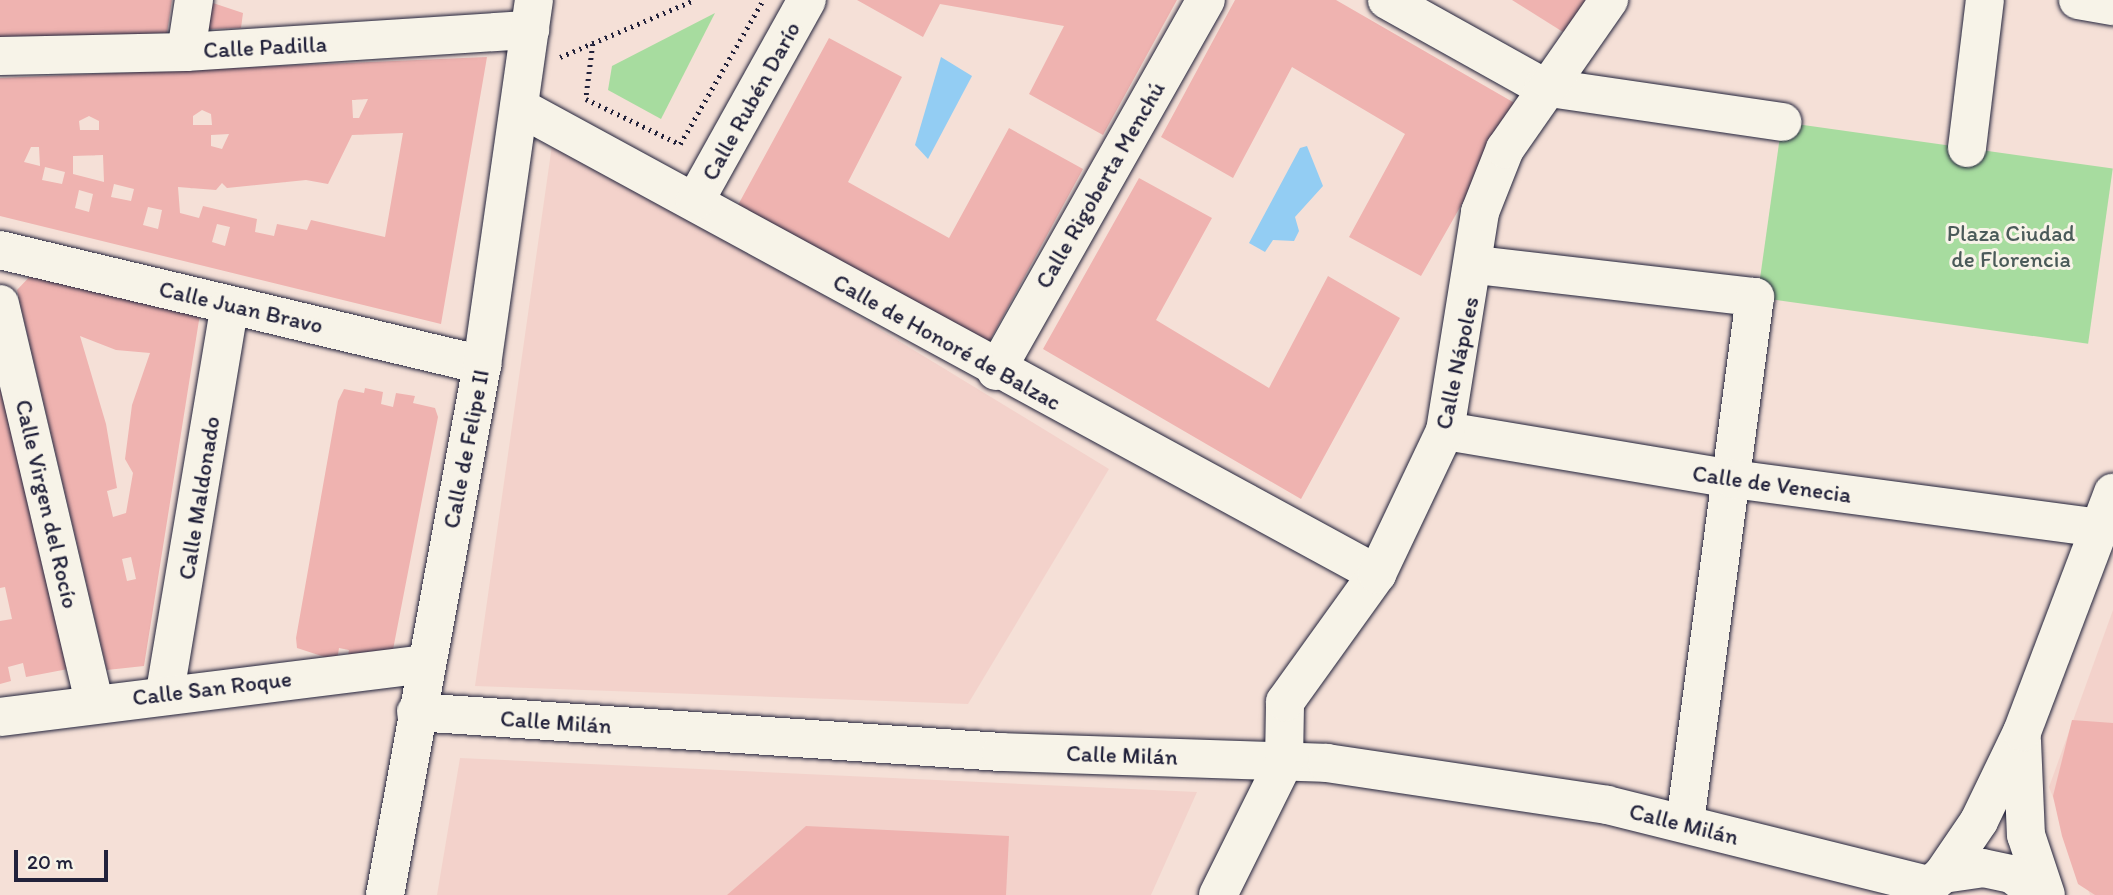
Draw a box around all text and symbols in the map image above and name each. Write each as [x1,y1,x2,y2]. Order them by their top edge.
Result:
street label: Calle Rubén Darío [696,17,806,185]
street label: Calle Padilla [202,30,328,64]
street label: Calle Rigoberta Menchú [1029,77,1171,293]
park label: Plaza Ciudad de Florencia [1947,219,2075,273]
street label: Calle de Honoré de Balzac [828,268,1066,416]
street label: Calle Juan Bravo [156,275,326,339]
street label: Calle Nápoles [1429,294,1485,432]
street label: Calle de Felipe II [437,367,495,531]
street label: Calle Virgen del Rocío [9,396,85,612]
street label: Calle Maldonado [172,414,226,582]
street label: Calle de Venecia [1691,459,1853,509]
street label: Calle San Roque [131,665,293,711]
street label: Calle Milán [500,704,612,740]
street label: Calle Milán [1066,739,1178,771]
street label: Calle Milán [1627,797,1741,851]
scale bar [18,836,112,880]
text: 20 m [27,849,73,874]

